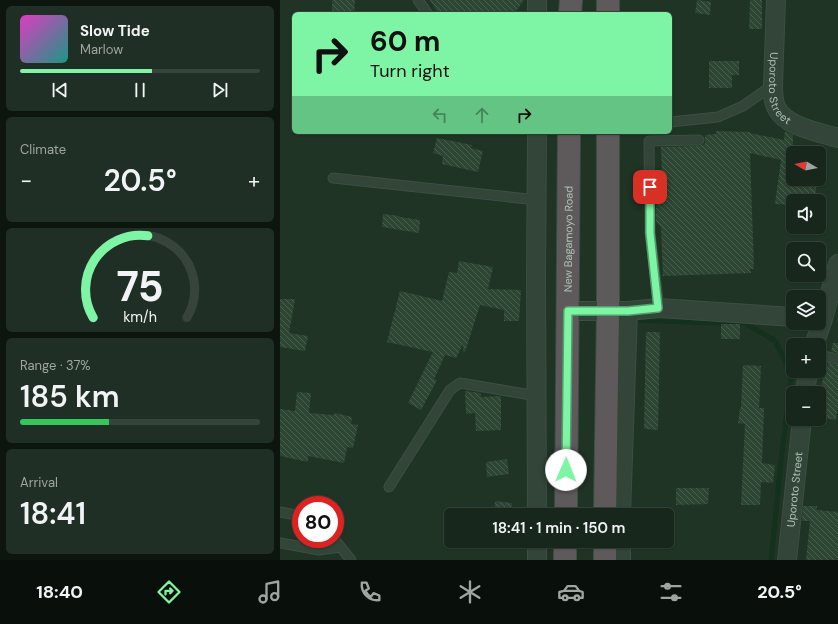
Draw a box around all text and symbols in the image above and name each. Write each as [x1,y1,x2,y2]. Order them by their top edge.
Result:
text: Slow Tide [80,21,150,41]
text: 60 m [370,23,440,60]
icon: right [304,28,356,80]
text: Marlow [80,41,123,58]
street label: Uporoto Street [766,52,794,127]
text: Turn right [370,59,450,83]
icon: previous [49,79,71,101]
icon: pause [129,79,151,101]
icon: next [209,79,231,101]
icon: left [429,104,451,126]
icon: ahead [471,104,493,126]
icon: right [513,104,535,126]
text: Climate [20,141,66,158]
north arrow [786,146,826,186]
map controls [786,146,826,426]
text: 20.5° [103,161,177,200]
text: − [20,166,32,195]
text: + [248,166,260,195]
pin [633,170,667,204]
icon: arrive [639,176,661,198]
street label: New Bagamoyo Road [561,186,576,292]
button: sound [786,194,826,234]
button: search [786,242,826,282]
text: 75 [116,260,164,314]
button: layers [786,290,826,330]
text: km/h [123,308,157,326]
button: + [786,338,826,378]
text: Range · 37% [20,357,91,374]
text: 185 km [20,377,120,416]
button: − [786,386,826,426]
position arrow [545,449,587,491]
street label: Uporoto Street [784,451,805,528]
text: Arrival [20,474,58,491]
text: 18:41 [20,494,86,533]
speed limit sign: 80 [292,496,344,548]
text: 18:41 · 1 min · 150 m [493,518,626,538]
icon: directions [155,578,183,606]
icon: music [256,578,284,606]
icon: phone [356,578,384,606]
icon: climate [456,578,484,606]
icon: car [557,578,585,606]
icon: filters [657,578,685,606]
text: 18:40 [36,580,83,604]
text: 20.5° [757,580,802,604]

